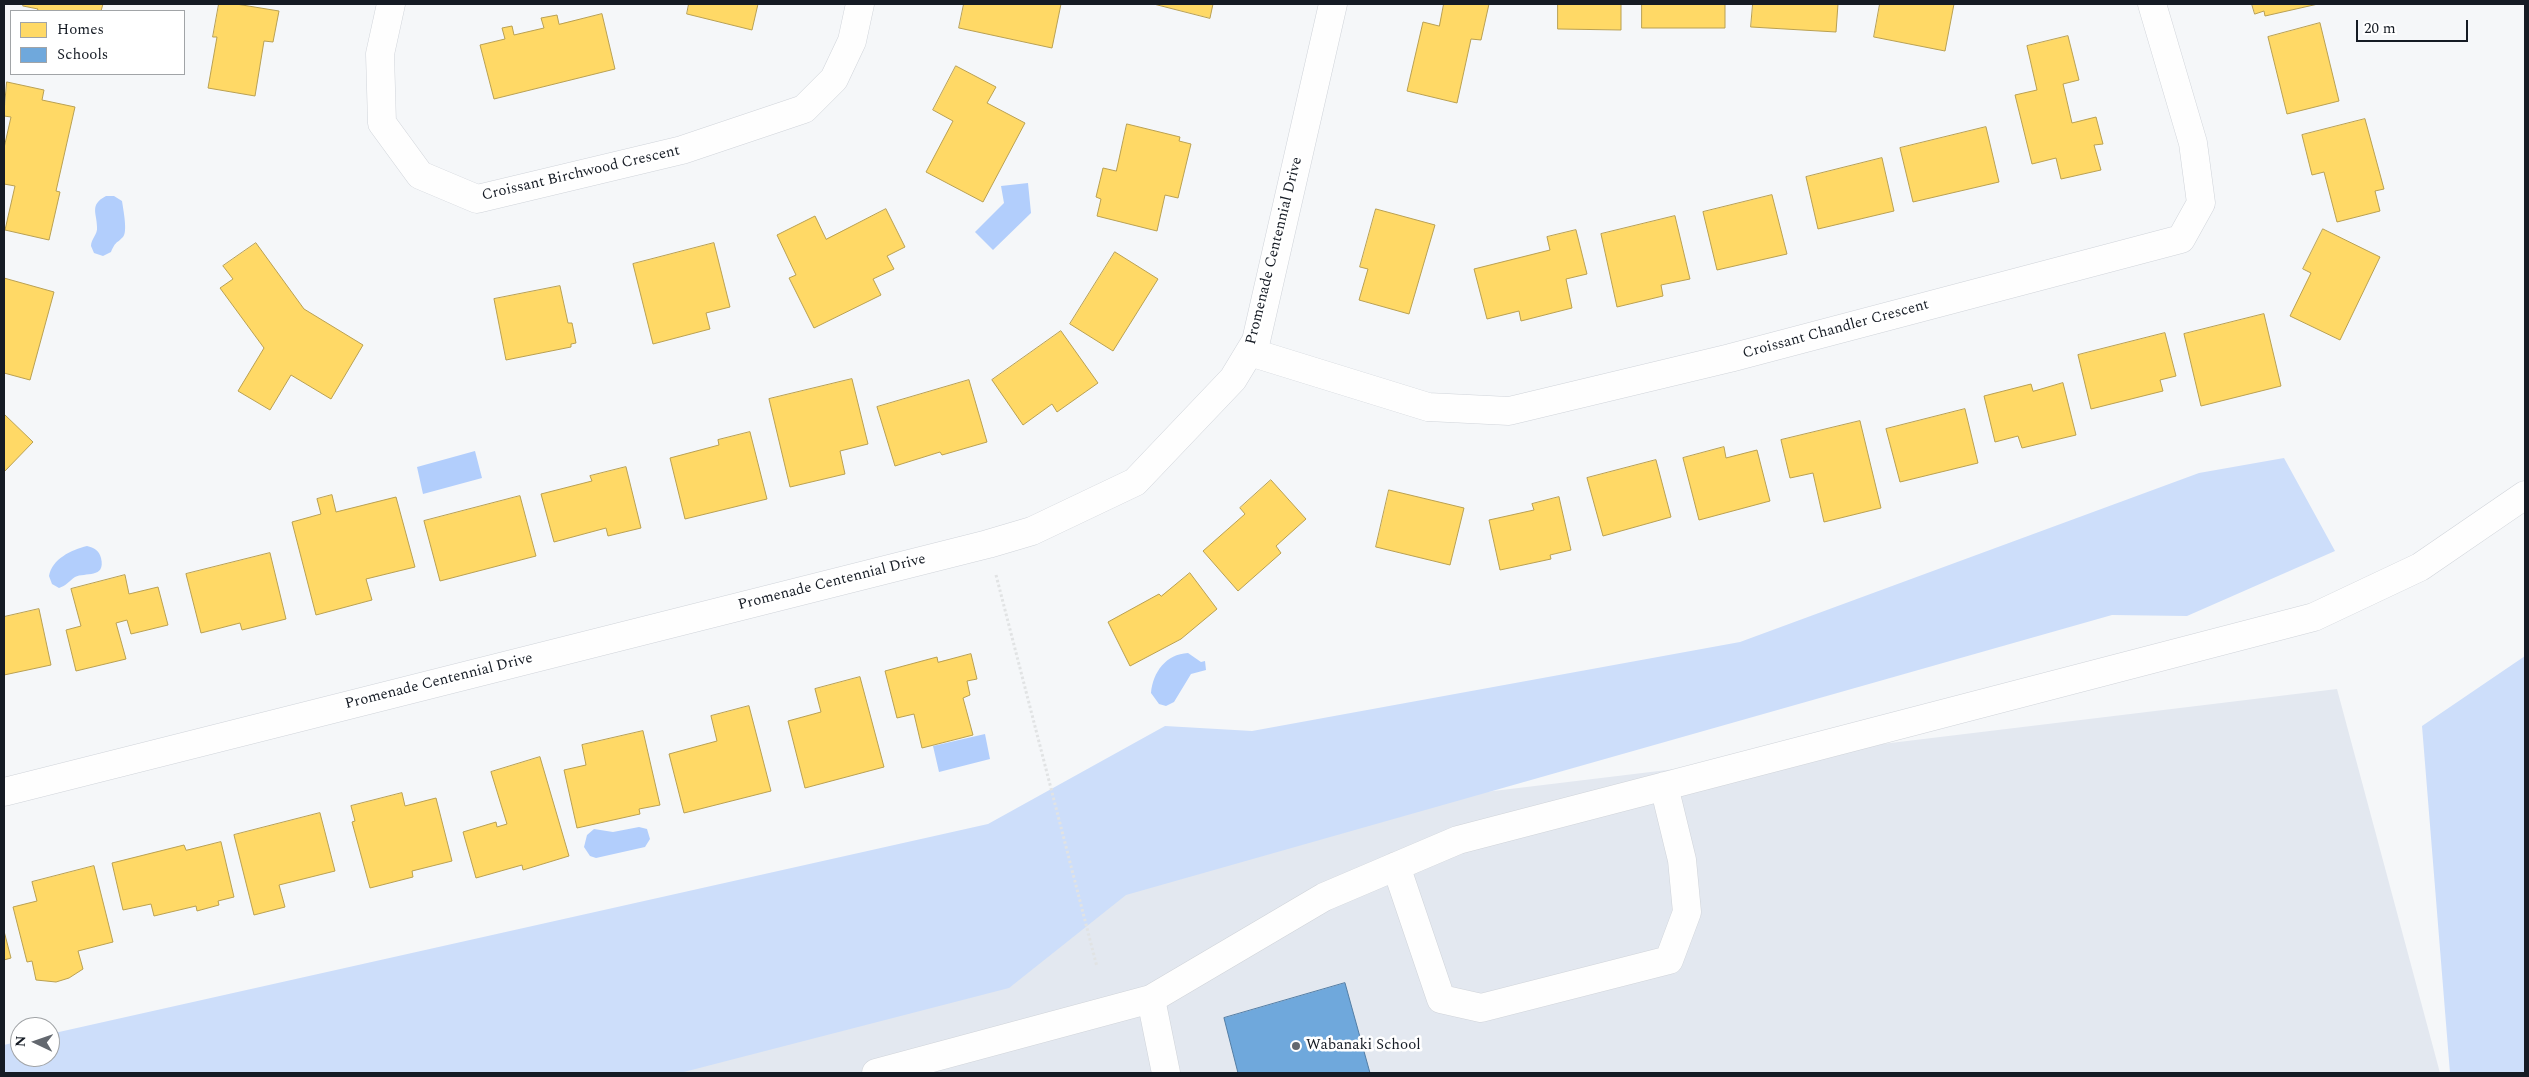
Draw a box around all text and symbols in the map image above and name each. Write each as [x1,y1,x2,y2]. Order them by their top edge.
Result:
legend [10,10,185,75]
scale bar [2359,10,2472,42]
text: 20 m [2364,17,2396,40]
text: Homes [57,18,104,41]
text: Schools [57,43,108,66]
street label: Croissant Birchwood Crescent [480,142,682,206]
street label: Promenade Centennial Drive [1243,155,1307,347]
street label: Croissant Chandler Crescent [1741,296,1931,364]
street label: Promenade Centennial Drive [736,551,928,615]
street label: Promenade Centennial Drive [343,650,535,714]
north arrow [10,1017,60,1067]
text: N [10,1035,31,1048]
place label: Wabanaki School [1306,1037,1421,1055]
marker: Wabanaki School [1290,1040,1302,1052]

